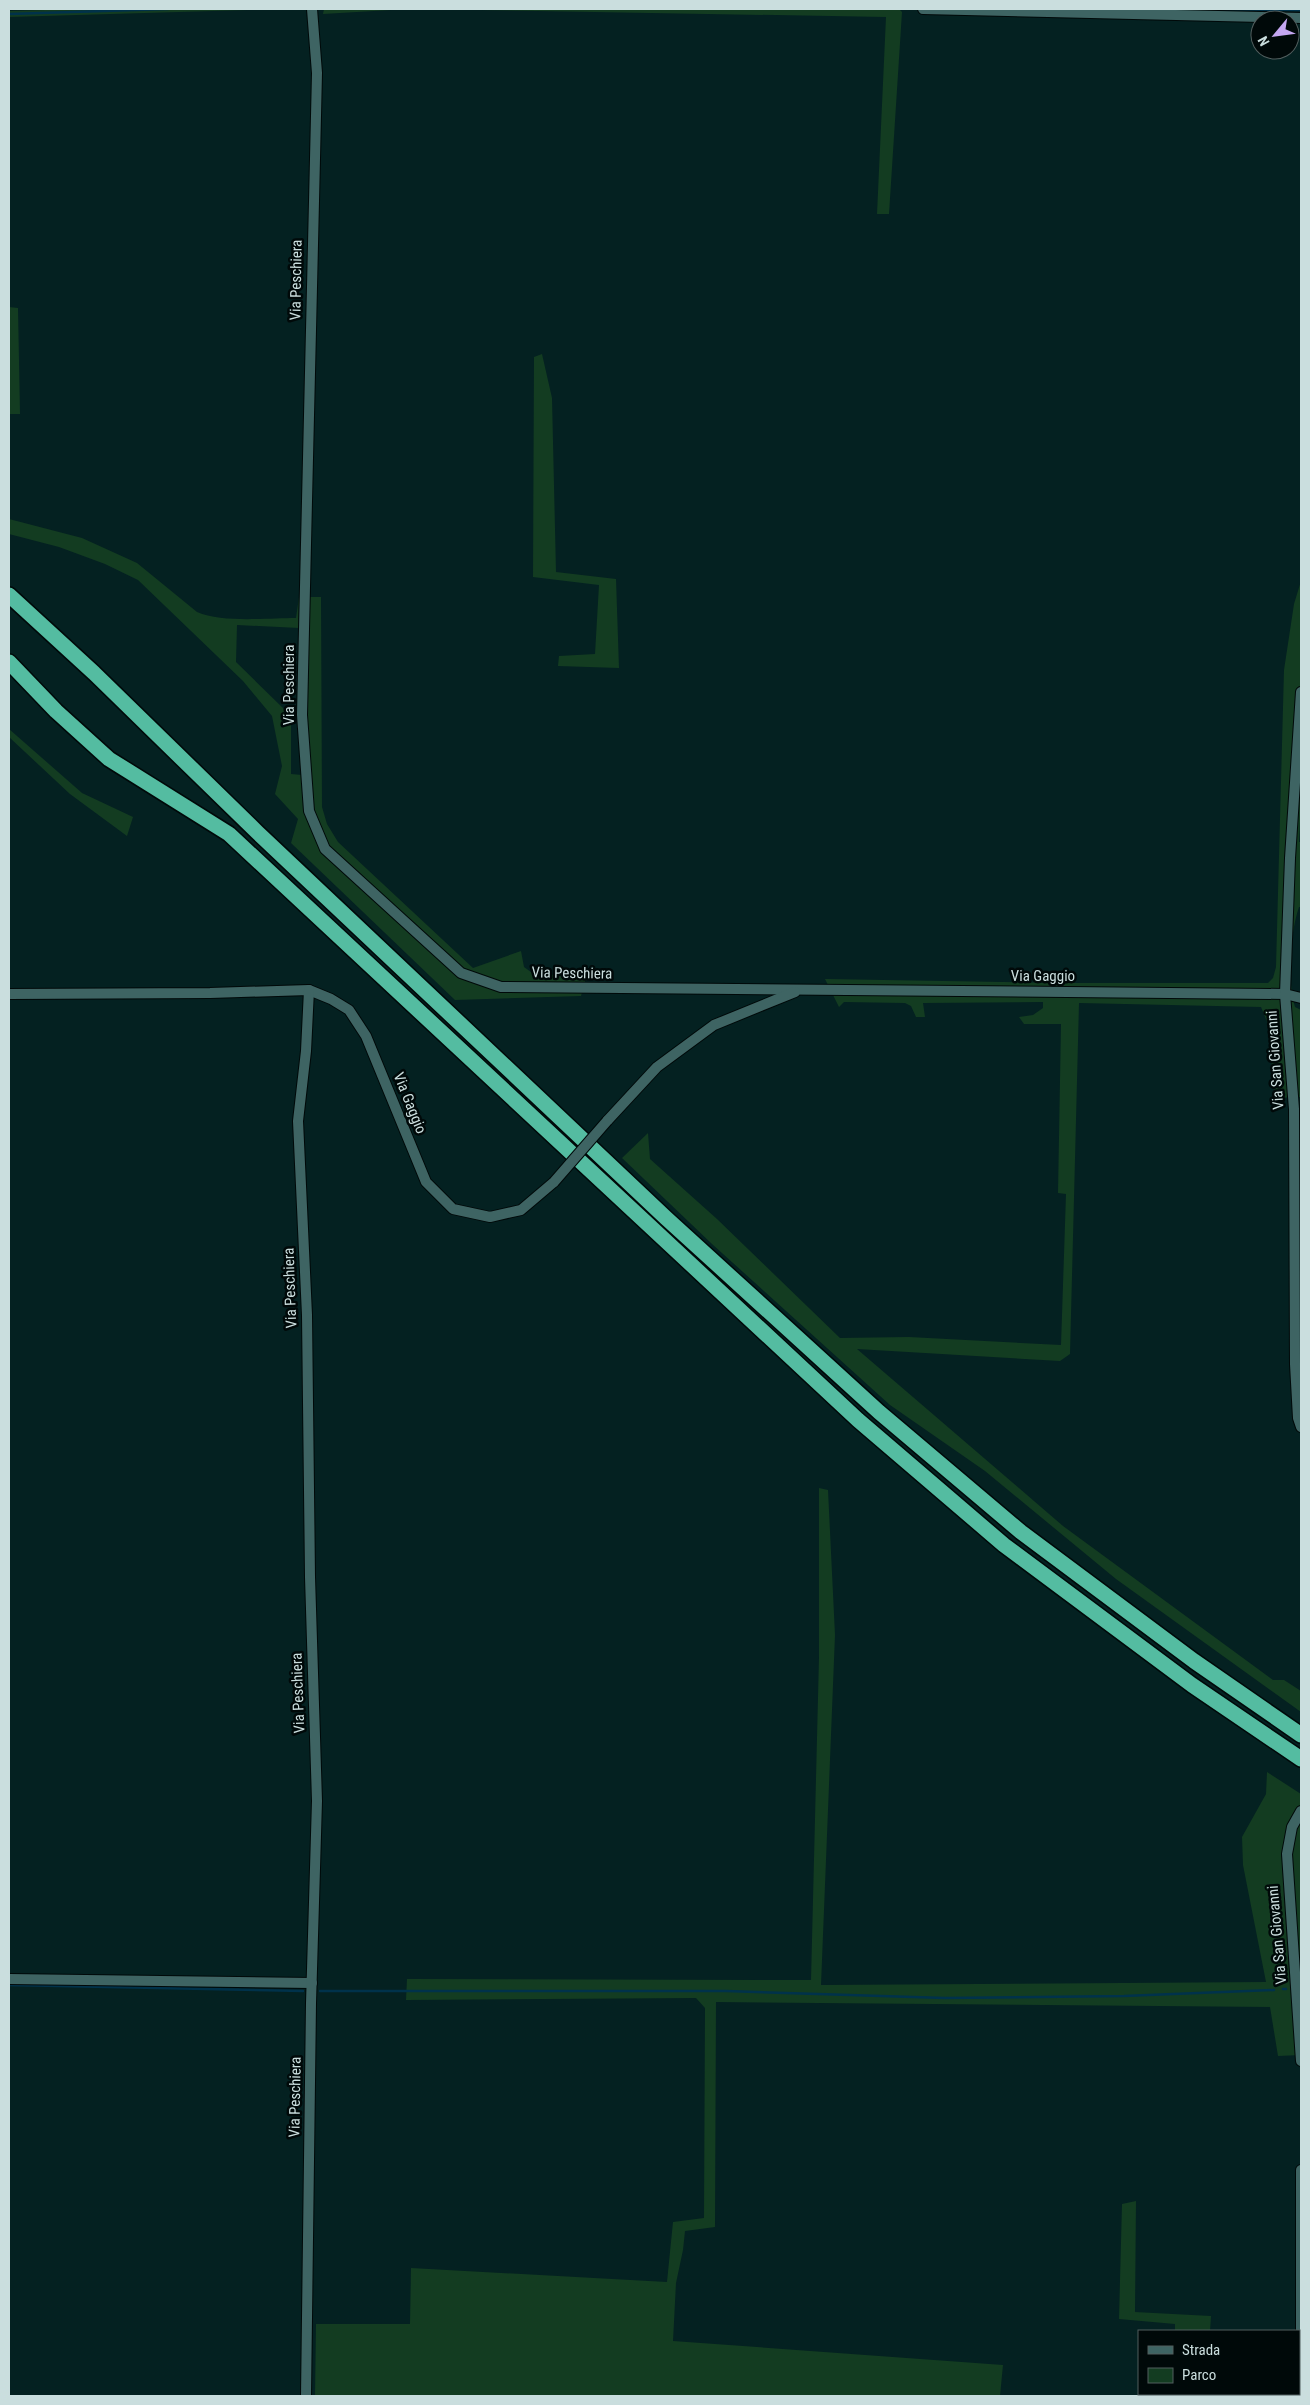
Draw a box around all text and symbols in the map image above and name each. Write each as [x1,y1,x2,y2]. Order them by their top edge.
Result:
north arrow [1250,10,1300,60]
text: N [1255,34,1273,49]
street label: Via Peschiera [286,240,306,320]
street label: Via Peschiera [280,645,298,725]
street label: Via Peschiera [532,963,612,983]
street label: Via Gaggio [1011,967,1075,985]
street label: Via San Giovanni [1263,1010,1287,1110]
street label: Via Gaggio [390,1070,430,1136]
street label: Via Peschiera [280,1247,300,1329]
street label: Via Peschiera [288,1652,308,1734]
street label: Via San Giovanni [1264,1885,1290,1985]
street label: Via Peschiera [285,2057,305,2137]
legend [1138,2330,1300,2395]
text: Strada [1182,2341,1220,2359]
text: Parco [1182,2366,1216,2384]

